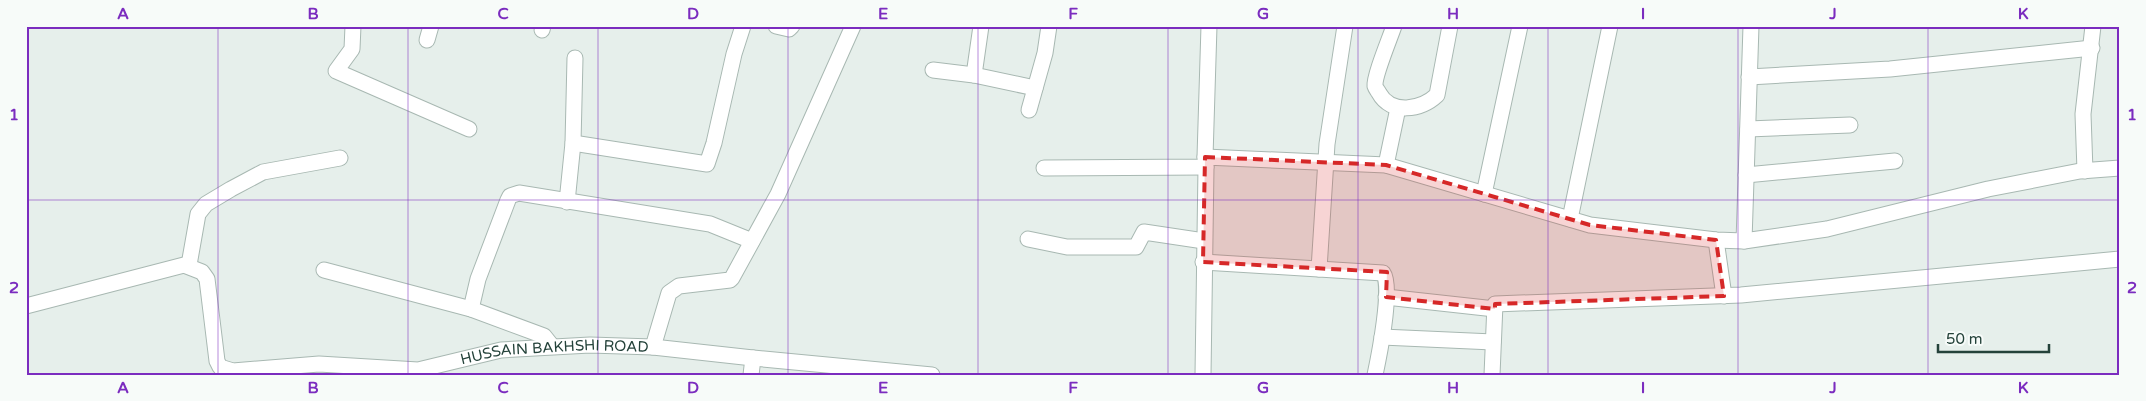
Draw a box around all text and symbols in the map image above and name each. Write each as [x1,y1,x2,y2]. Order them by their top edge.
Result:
text: A [117,4,129,24]
text: B [307,4,319,24]
text: C [497,4,509,24]
text: D [687,4,699,24]
text: E [878,4,888,24]
text: F [1068,4,1078,24]
text: G [1257,4,1269,24]
text: H [1447,4,1459,24]
text: I [1641,4,1645,24]
text: J [1828,4,1837,24]
text: K [2018,4,2029,24]
text: 1 [9,105,19,125]
text: 1 [2127,105,2137,125]
text: 2 [9,278,19,298]
text: 2 [2127,278,2137,298]
scale bar [1938,321,2050,353]
text: 50 m [1946,330,1983,348]
street label: HUSSAIN BAKHSHI ROAD [458,336,649,369]
text: A [117,378,129,398]
text: B [307,378,319,398]
text: C [497,378,509,398]
text: D [687,378,699,398]
text: E [878,378,888,398]
text: F [1068,378,1078,398]
text: G [1257,378,1269,398]
text: H [1447,378,1459,398]
text: I [1641,378,1645,398]
text: J [1828,378,1837,398]
text: K [2018,378,2029,398]

